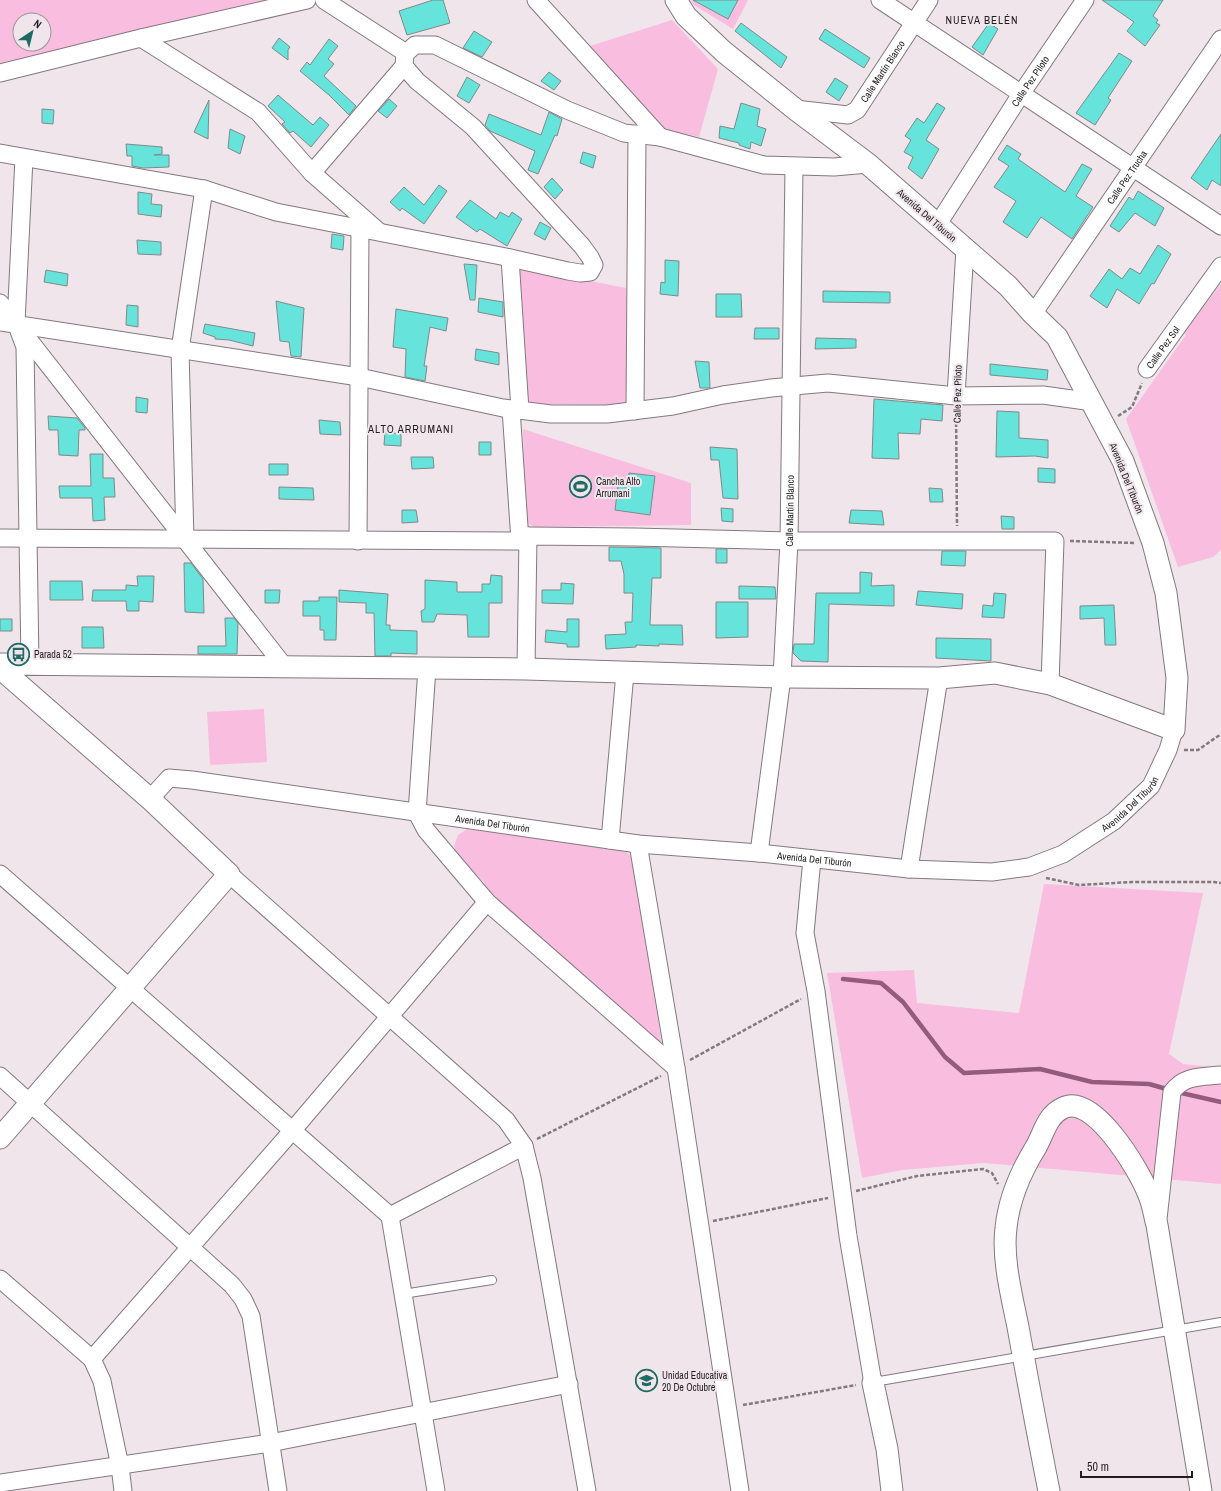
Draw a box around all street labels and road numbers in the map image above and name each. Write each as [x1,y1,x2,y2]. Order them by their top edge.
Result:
street label: Calle Martín Blanco [858,38,908,105]
street label: Calle Pez Piloto [1009,53,1052,109]
street label: Calle Pez Trucha [1104,147,1150,207]
street label: Avenida Del Tiburón [893,185,959,245]
street label: Calle Pez Sol [1143,323,1183,371]
street label: Calle Pez Piloto [950,364,965,423]
street label: Avenida Del Tiburón [1106,440,1147,515]
street label: Calle Martín Blanco [783,474,797,547]
street label: Avenida Del Tiburón [1098,775,1162,835]
street label: Avenida Del Tiburón [453,812,530,835]
street label: Avenida Del Tiburón [775,849,852,870]

